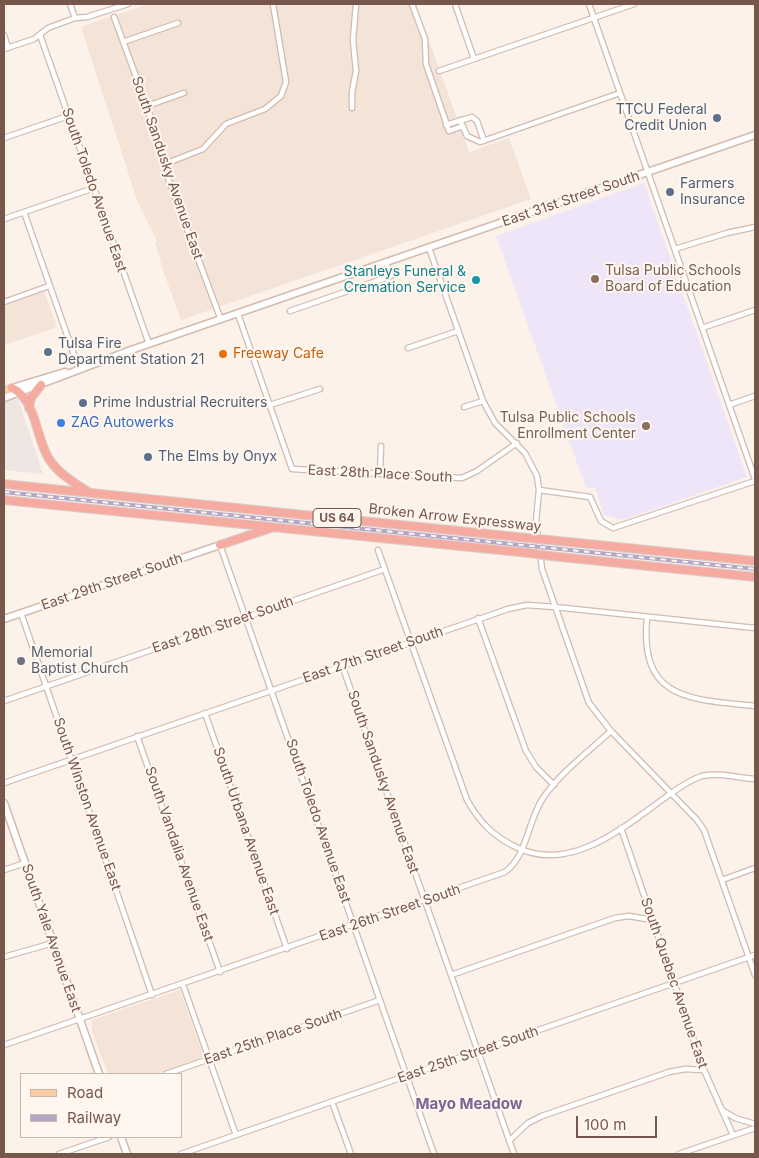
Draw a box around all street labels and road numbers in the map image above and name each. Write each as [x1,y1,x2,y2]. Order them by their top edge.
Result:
street label: South Sandusky Avenue East [128,74,206,262]
street label: South Toledo Avenue East [58,106,130,274]
street label: East 31st Street South [500,168,642,230]
street label: East 28th Place South [307,462,453,486]
street label: Broken Arrow Expressway [368,501,542,535]
road number: US 64 [313,508,361,528]
street label: East 29th Street South [39,550,185,614]
street label: East 28th Street South [150,593,296,657]
street label: East 27th Street South [301,623,445,687]
street label: South Sandusky Avenue East [344,688,422,876]
street label: South Winston Avenue East [49,715,125,893]
street label: South Toledo Avenue East [282,737,354,905]
street label: South Urbana Avenue East [209,745,283,917]
street label: South Vandalia Avenue East [141,764,217,944]
street label: South Yale Avenue East [18,862,84,1014]
street label: East 26th Street South [317,881,463,945]
street label: South Quebec Avenue East [637,895,711,1071]
street label: East 25th Place South [202,1005,344,1069]
street label: East 25th Street South [395,1023,541,1087]

